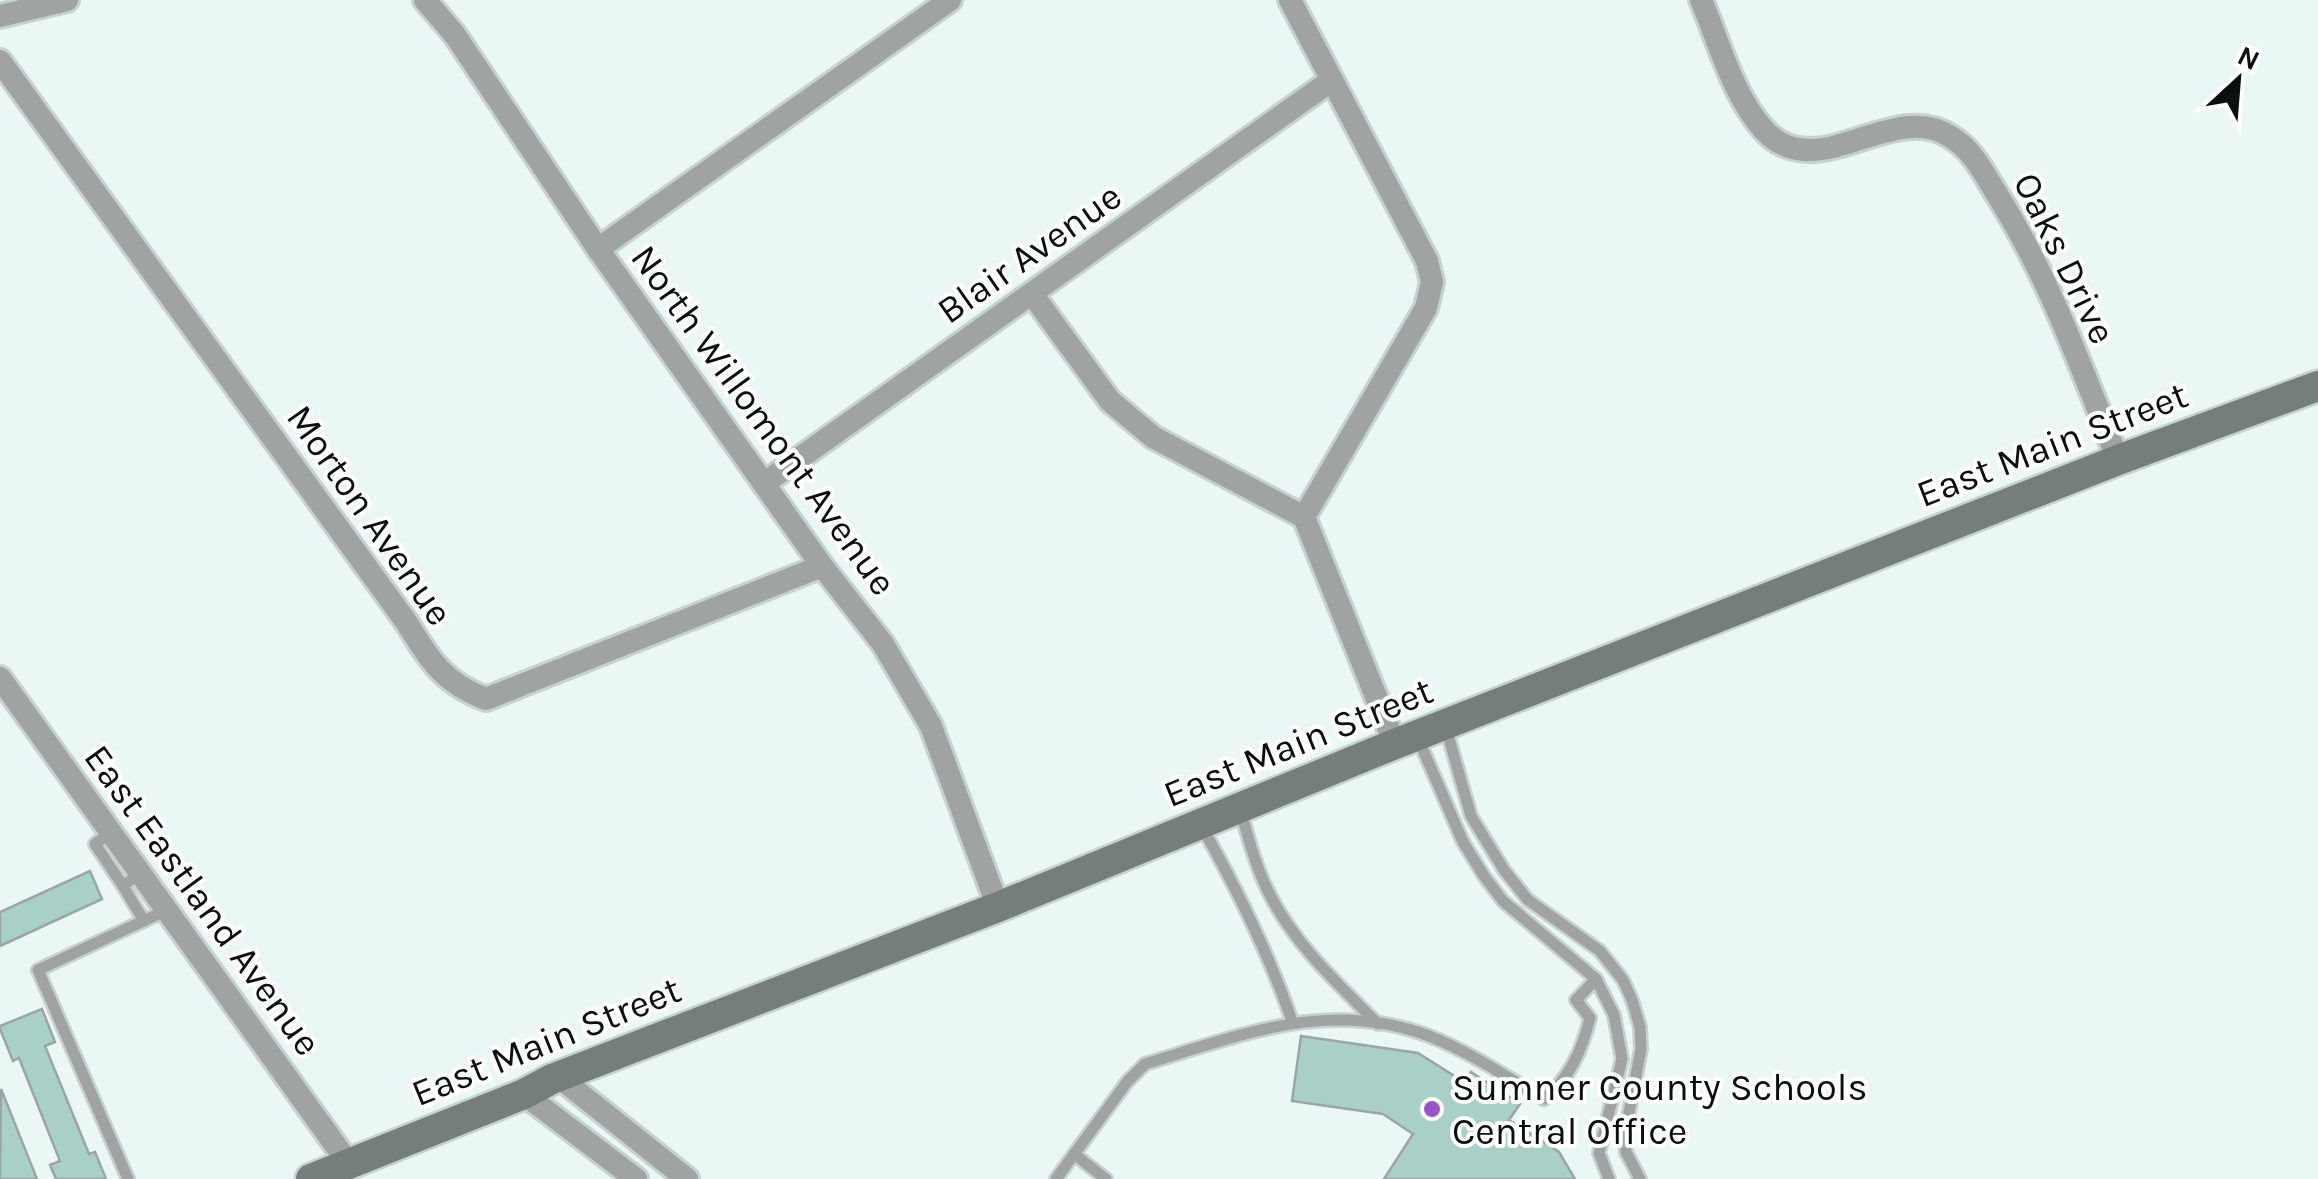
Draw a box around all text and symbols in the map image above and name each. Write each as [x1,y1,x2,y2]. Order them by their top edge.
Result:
north arrow [2188,30,2288,130]
text: N [2232,39,2265,77]
street label: Oaks Drive [2004,165,2125,351]
street label: Blair Avenue [929,174,1130,333]
street label: North Willomont Avenue [621,236,906,604]
street label: East Main Street [1910,372,2194,517]
street label: Morton Avenue [277,396,462,634]
street label: East Main Street [1157,668,1439,817]
street label: East Eastland Avenue [75,736,330,1064]
street label: East Main Street [405,967,687,1116]
place label: Sumner County Schools Central Office [1452,1065,1867,1154]
marker: Sumner County Schools Central Office [1421,1098,1443,1120]

